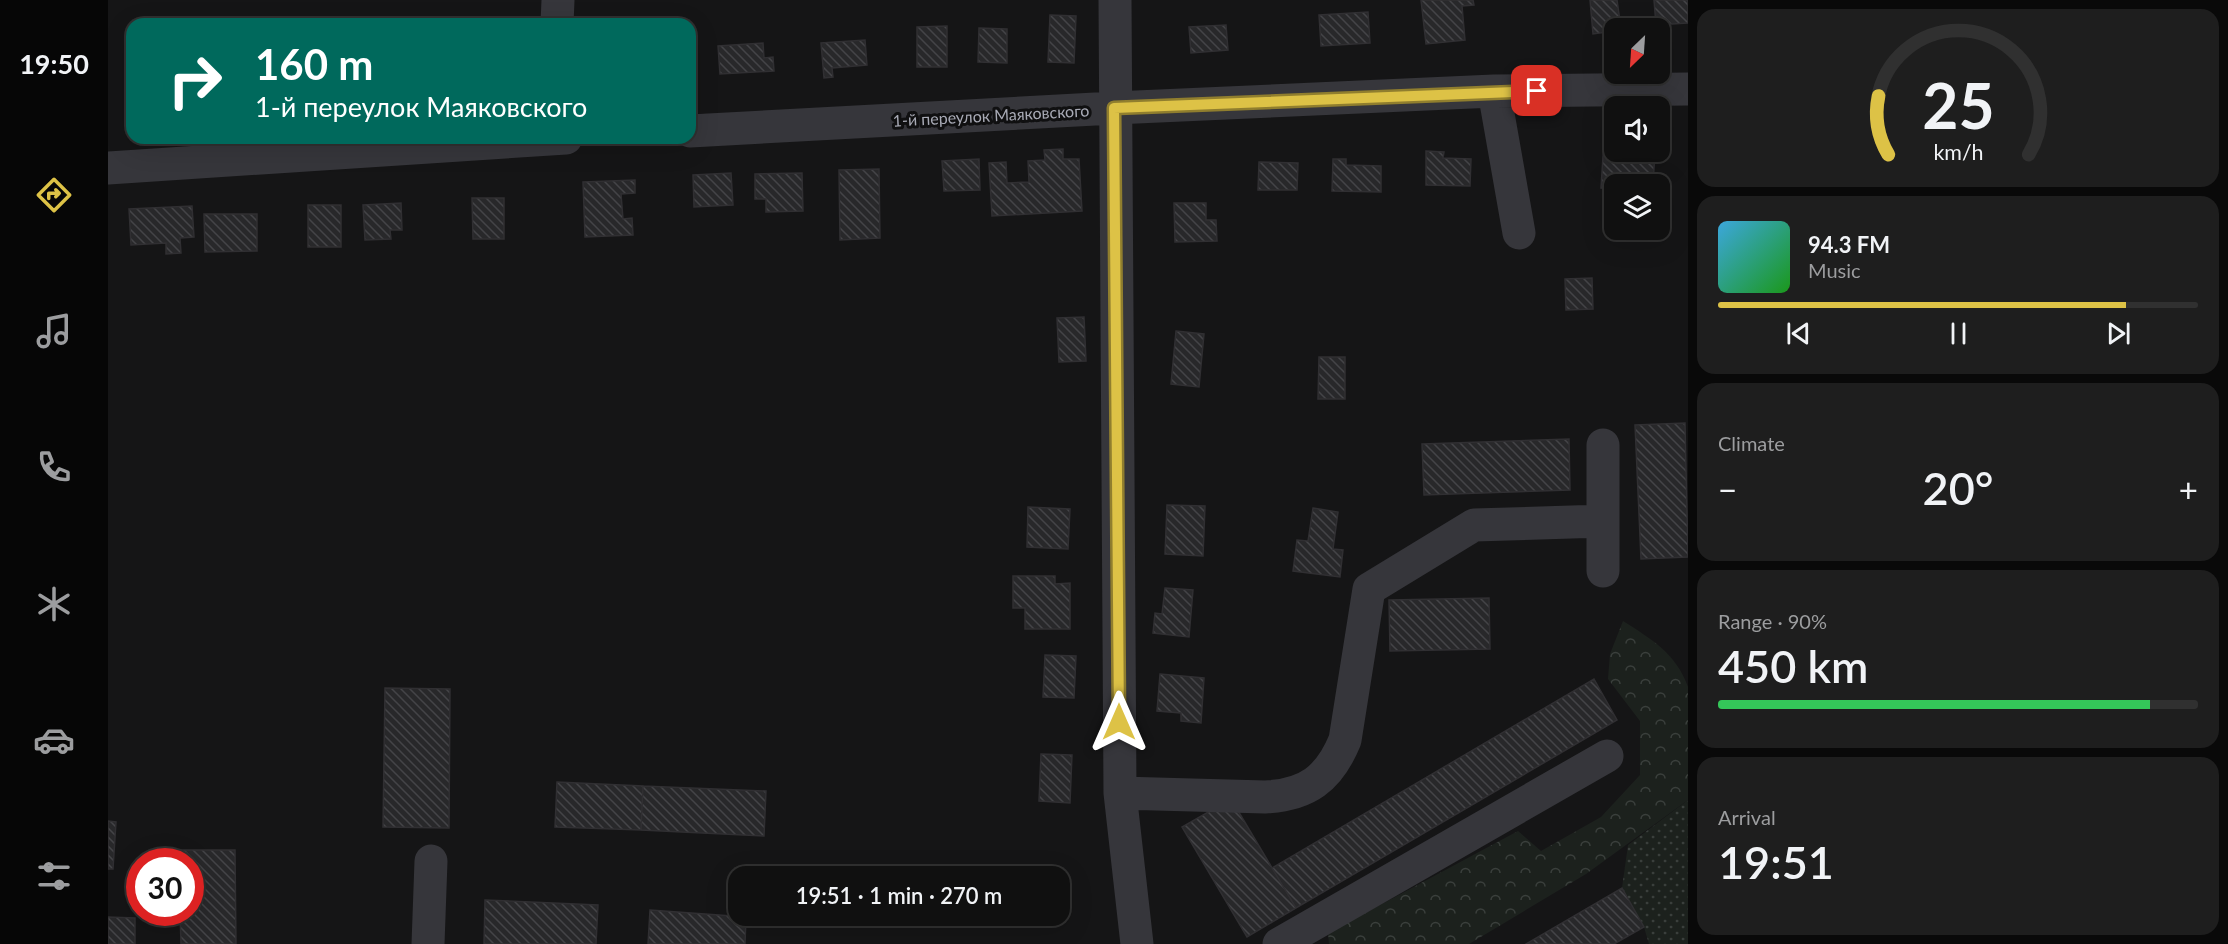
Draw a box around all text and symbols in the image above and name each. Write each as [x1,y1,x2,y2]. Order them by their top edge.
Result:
north arrow [1604,18,1670,84]
map controls [1604,18,1670,240]
text: 160 m [255,39,373,89]
icon: right [156,42,234,120]
text: 19:50 [19,47,89,80]
pin [1511,65,1562,116]
text: 25 [1922,67,1994,142]
icon: arrive [1520,74,1553,107]
text: 1-й переулок Маяковского [255,90,587,123]
button: sound [1604,96,1670,162]
street label: 1-й переулок Маяковского [892,100,1090,130]
text: km/h [1933,139,1983,165]
icon: directions [33,174,75,216]
button: layers [1604,174,1670,240]
text: 94.3 FM [1808,231,1890,258]
text: Music [1808,258,1861,282]
icon: music [33,310,75,352]
icon: previous [1782,317,1815,350]
icon: pause [1942,317,1975,350]
icon: next [2102,317,2135,350]
text: Climate [1718,431,1785,455]
icon: phone [33,446,75,488]
text: 20° [1923,461,1993,515]
text: − [1718,469,1737,509]
text: + [2179,469,2198,509]
icon: climate [33,583,75,625]
text: Range · 90% [1718,609,1827,633]
text: 450 km [1718,639,1868,693]
position arrow [1087,690,1151,754]
icon: car [33,719,75,761]
text: Arrival [1718,805,1776,829]
text: 19:51 [1718,835,1834,889]
speed limit sign: 30 [126,848,204,926]
icon: filters [33,855,75,897]
text: 19:51 · 1 min · 270 m [796,882,1002,909]

